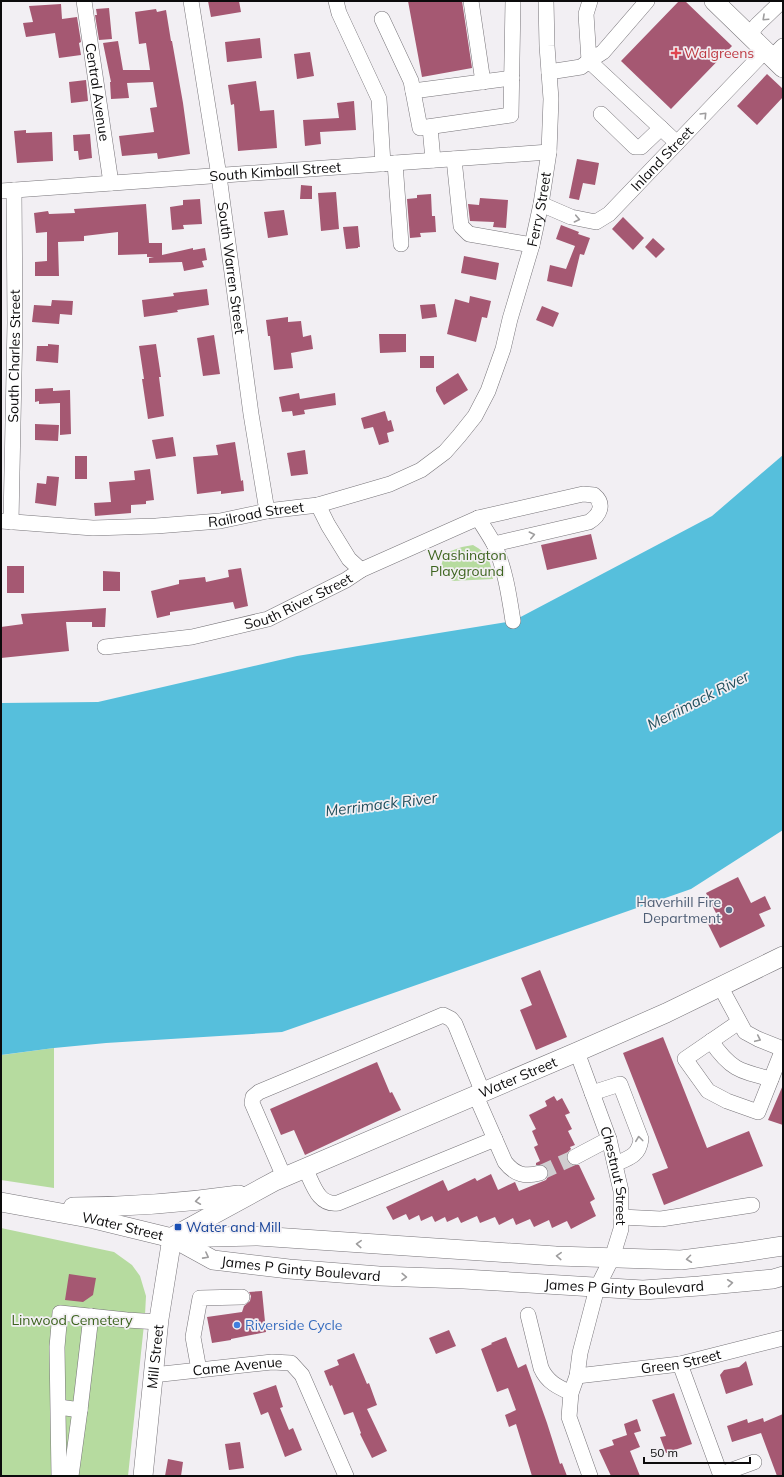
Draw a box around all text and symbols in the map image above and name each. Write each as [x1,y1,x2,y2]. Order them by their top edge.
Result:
one-way arrow [762,13,770,20]
street label: Central Avenue [81,42,114,142]
place label: Walgreens [684,44,754,62]
marker: Walgreens [671,48,681,58]
one-way arrow [699,112,707,120]
street label: Inland Street [627,123,697,195]
street label: South Kimball Street [209,158,342,185]
street label: Ferry Street [523,171,555,248]
street label: South Warren Street [214,201,249,335]
one-way arrow [574,214,580,222]
street label: South Charles Street [4,289,24,423]
street label: Railroad Street [207,498,305,531]
one-way arrow [528,532,535,540]
park label: Washington Playground [427,546,507,580]
street label: South River Street [242,569,356,633]
water label: Merrimack River [644,666,753,734]
water label: Merrimack River [324,788,438,820]
place label: Haverhill Fire Department [636,893,721,927]
marker: Haverhill Fire Department [724,905,734,915]
one-way arrow [754,1034,762,1042]
street label: Water Street [476,1053,560,1102]
street label: Chestnut Street [596,1124,631,1225]
one-way arrow [635,1136,644,1143]
one-way arrow [195,1196,201,1205]
street label: Water Street [80,1208,165,1245]
place label: Water and Mill [186,1218,281,1236]
marker: Water and Mill [173,1222,183,1232]
one-way arrow [356,1239,362,1248]
one-way arrow [202,1251,209,1259]
street label: James P Ginty Boulevard [220,1252,381,1285]
one-way arrow [556,1252,562,1261]
one-way arrow [686,1254,692,1263]
one-way arrow [401,1273,407,1281]
street label: James P Ginty Boulevard [544,1275,705,1299]
one-way arrow [727,1279,733,1288]
park label: Linwood Cemetery [11,1311,133,1329]
place label: Riverside Cycle [245,1316,342,1334]
marker: Riverside Cycle [232,1320,242,1330]
street label: Mill Street [143,1324,167,1390]
street label: Green Street [640,1345,723,1377]
street label: Came Avenue [192,1353,283,1380]
scale bar [644,1439,750,1465]
text: 50 m [650,1445,678,1460]

